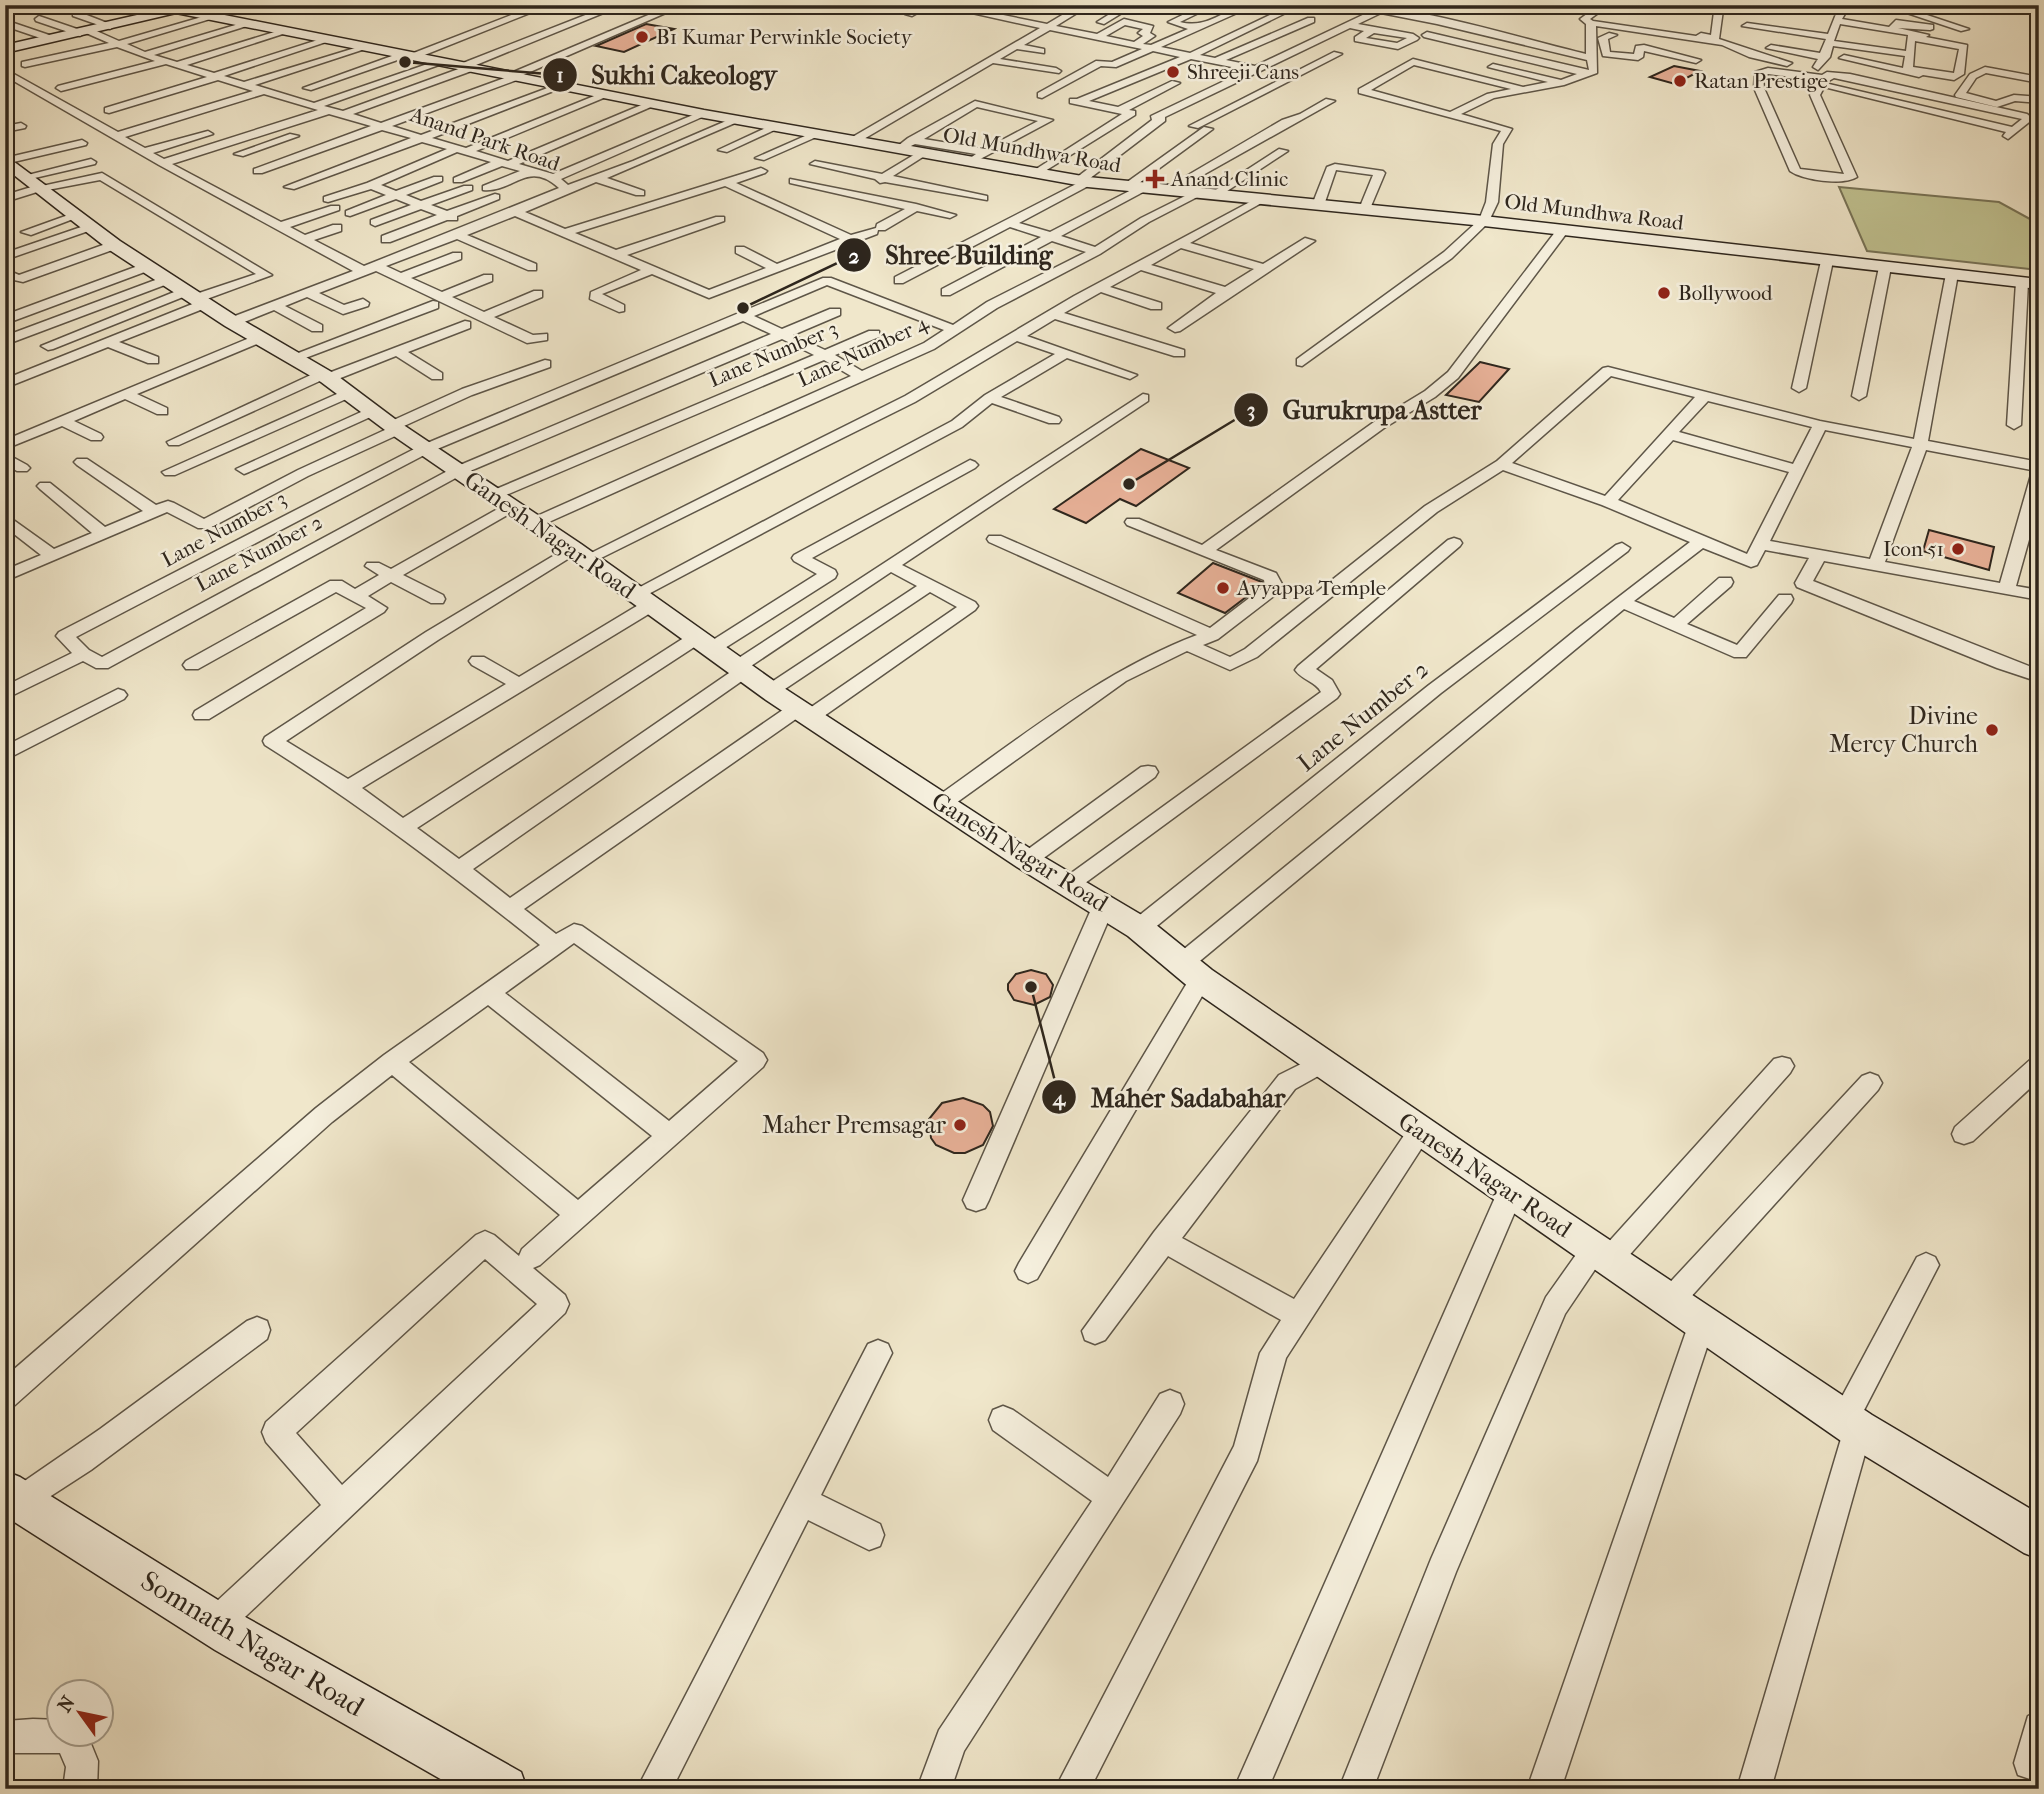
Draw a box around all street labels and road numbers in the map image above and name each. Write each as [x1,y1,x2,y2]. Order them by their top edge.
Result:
street label: Anand Park Road [406,102,563,176]
street label: Old Mundhwa Road [941,123,1123,178]
street label: Old Mundhwa Road [1503,189,1686,235]
street label: Lane Number 4 [794,310,933,392]
street label: Lane Number 3 [705,316,841,392]
street label: Ganesh Nagar Road [459,465,642,605]
street label: Lane Number 3 [158,486,290,572]
street label: Lane Number 2 [192,509,327,596]
street label: Lane Number 2 [1292,655,1434,777]
street label: Ganesh Nagar Road [927,786,1114,918]
street label: Ganesh Nagar Road [1393,1107,1578,1244]
street label: Somnath Nagar Road [135,1564,371,1723]

